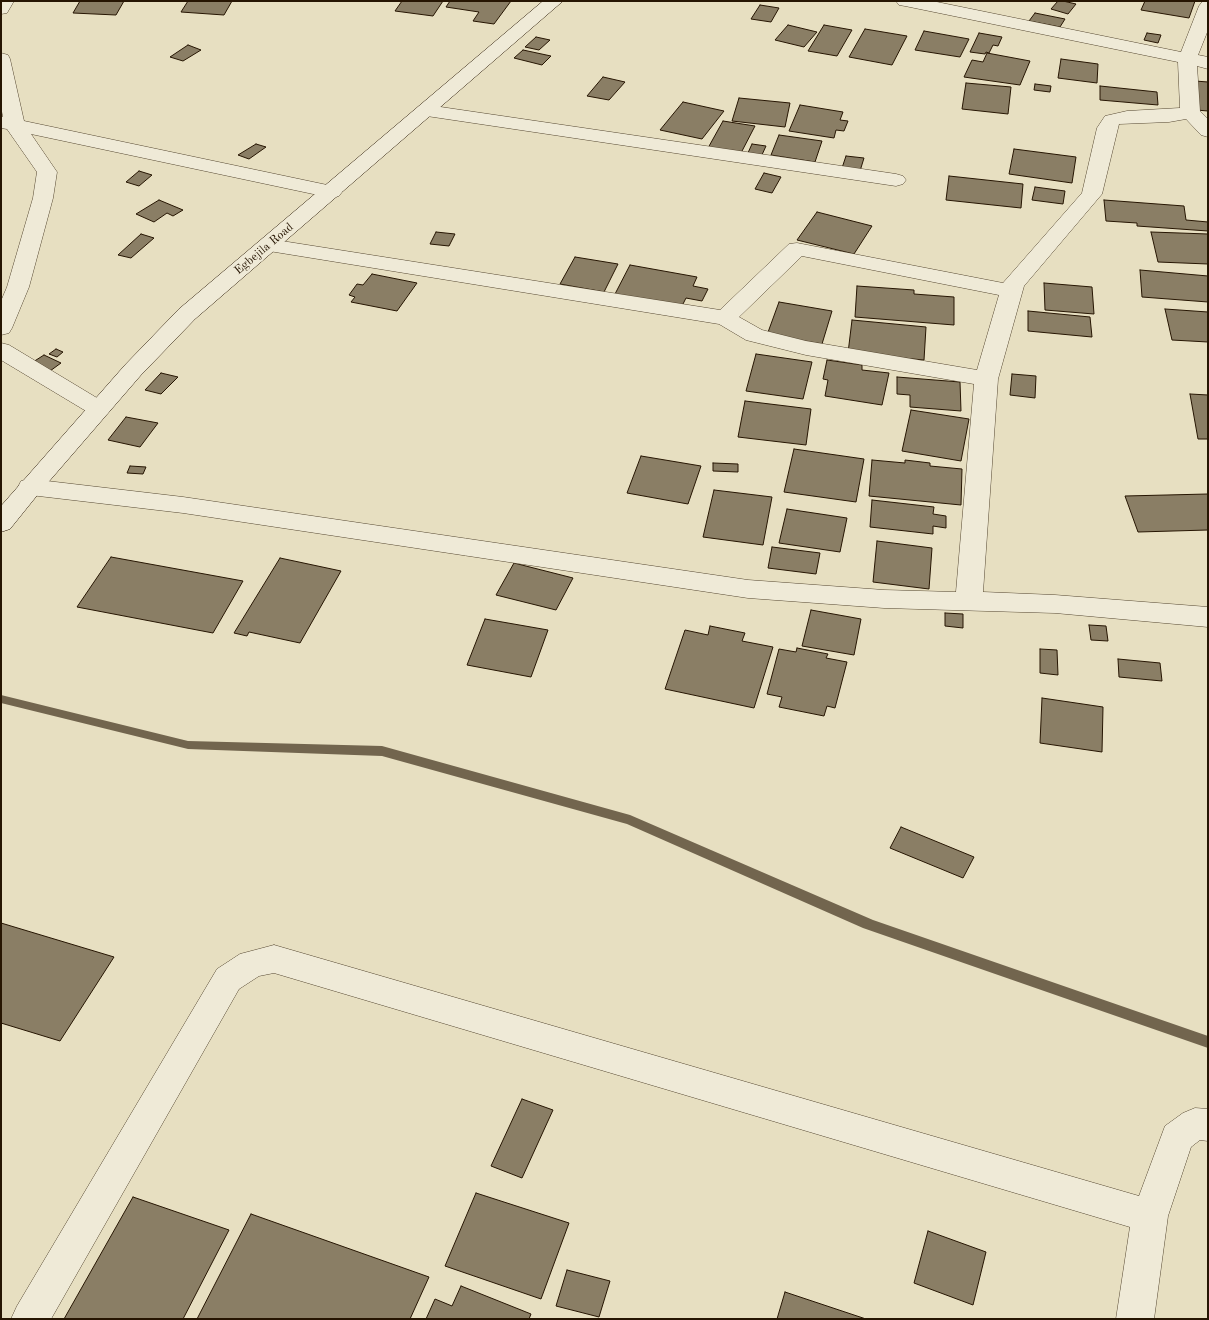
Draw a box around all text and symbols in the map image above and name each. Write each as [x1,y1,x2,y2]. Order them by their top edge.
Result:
street label: Egbejila Road [232,220,296,278]

